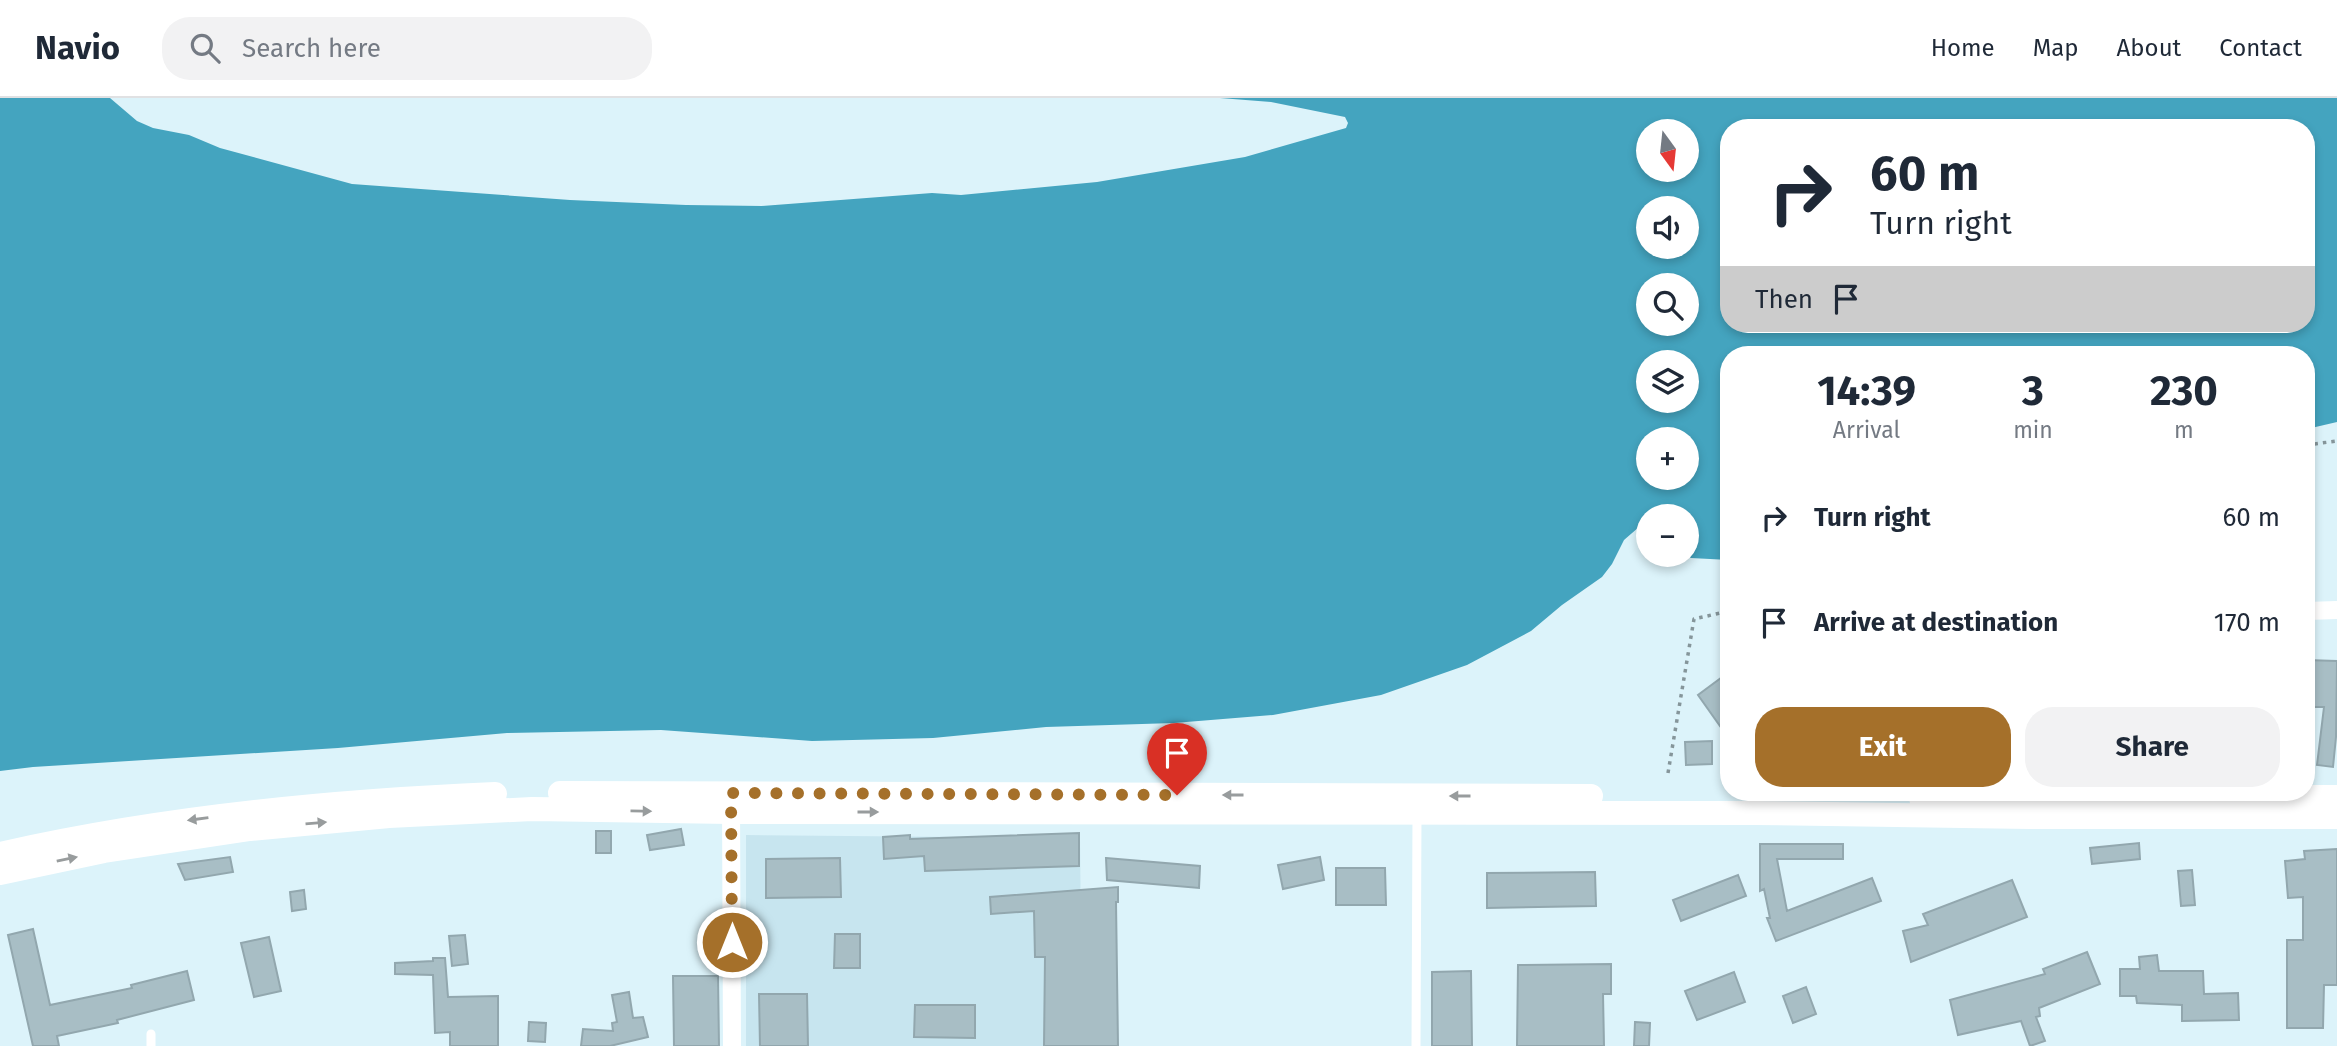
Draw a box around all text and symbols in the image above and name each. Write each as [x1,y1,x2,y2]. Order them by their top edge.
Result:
search box [162,17,652,80]
text: Navio [35,28,120,68]
icon: search [186,29,224,67]
text: Search here [242,33,381,64]
text: Home [1931,34,1995,62]
text: Map [2033,34,2079,62]
text: About [2117,34,2181,62]
text: Contact [2219,34,2302,62]
north arrow [1636,119,1699,182]
map controls [1636,119,1699,567]
text: 60 m [1870,144,1979,203]
icon: right [1755,147,1846,238]
button: sound [1636,196,1699,259]
text: Turn right [1870,204,2012,242]
button: search [1636,273,1699,336]
icon: arrive [1827,280,1865,318]
text: Then [1755,284,1813,315]
button: layers [1636,350,1699,413]
text: 14:39 [1817,366,1916,416]
text: 3 [2022,366,2044,416]
text: 230 [2150,366,2218,416]
text: Arrival [1833,416,1900,444]
text: min [2013,416,2053,444]
text: m [2174,416,2194,444]
button: + [1636,427,1699,490]
icon: right [1755,499,1793,537]
text: Turn right [1814,502,1931,533]
text: 60 m [2222,502,2280,533]
button: − [1636,504,1699,567]
icon: arrive [1755,604,1793,642]
text: Arrive at destination [1814,607,2058,638]
text: 170 m [2214,607,2280,638]
button: Exit [1755,707,2011,787]
button: Share [2025,707,2280,787]
pin [1147,723,1207,795]
icon: arrive [1158,734,1196,772]
one-way arrow [1222,789,1244,801]
one-way arrow [1449,790,1471,802]
one-way arrow [630,805,652,817]
one-way arrow [858,806,880,818]
one-way arrow [187,814,209,825]
one-way arrow [305,817,327,828]
one-way arrow [56,854,78,865]
position arrow [695,905,769,979]

